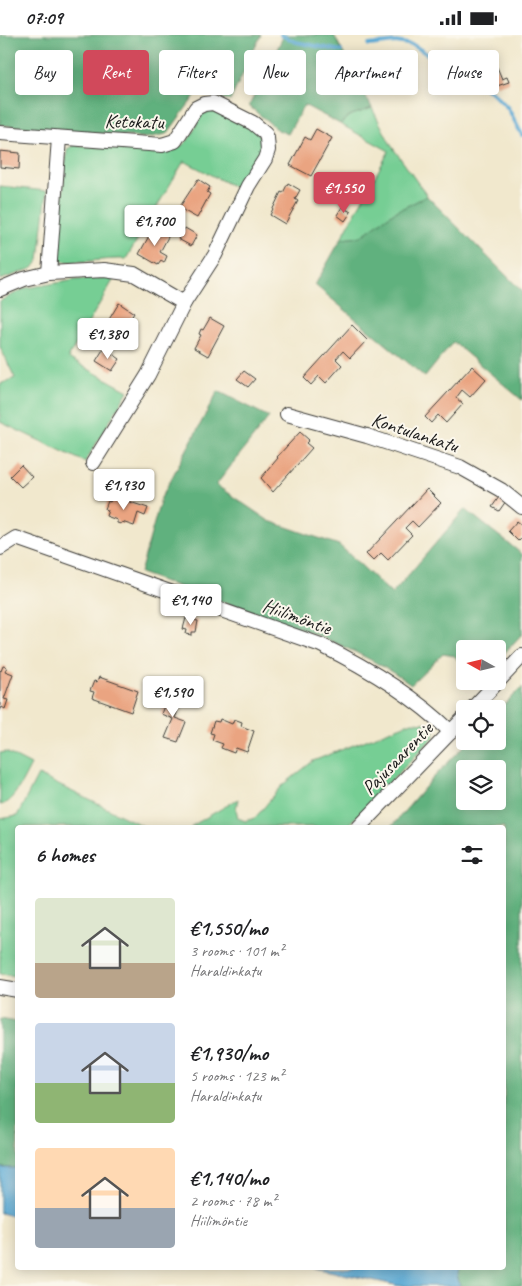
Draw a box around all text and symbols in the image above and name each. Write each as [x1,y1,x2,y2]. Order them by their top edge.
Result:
text: 07:09 [25,6,63,30]
chip: Buy [15,50,73,95]
chip: Rent [83,50,149,95]
chip: Filters [159,50,234,95]
chip: New [244,50,306,95]
chip: Apartment [316,50,418,95]
chip: House [428,50,499,95]
street label: Ketokatu [104,108,165,135]
pin: €1,550 [303,171,385,214]
text: €1,550 [325,178,363,198]
pin: €1,700 [114,205,196,247]
text: €1,700 [135,211,175,231]
pin: €1,380 [67,317,149,360]
text: €1,380 [88,324,128,344]
street label: Kontulankatu [368,407,463,459]
pin: €1,930 [83,469,165,511]
text: €1,930 [105,475,143,495]
pin: €1,140 [150,583,232,626]
text: €1,140 [171,590,211,610]
street label: Hiilimöntie [259,593,336,641]
north arrow [456,640,506,690]
map controls [456,640,506,810]
pin: €1,590 [132,675,214,718]
text: €1,590 [154,682,192,702]
button: locate [456,700,506,750]
street label: Pajusaarentie [356,715,439,800]
button: layers [456,760,506,810]
icon: filters [458,841,486,869]
text: 6 homes [35,842,95,868]
text: €1,550/mo [190,915,268,941]
icon: home [75,918,135,978]
text: 3 rooms · 101 m² [190,941,284,961]
text: Haraldinkatu [190,961,261,981]
text: €1,930/mo [190,1040,268,1066]
icon: home [75,1043,135,1103]
text: 5 rooms · 123 m² [190,1066,284,1086]
text: Haraldinkatu [190,1086,261,1106]
text: €1,140/mo [190,1165,268,1191]
icon: home [75,1168,135,1228]
text: 2 rooms · 78 m² [190,1191,276,1211]
text: Hiilimöntie [190,1211,247,1231]

